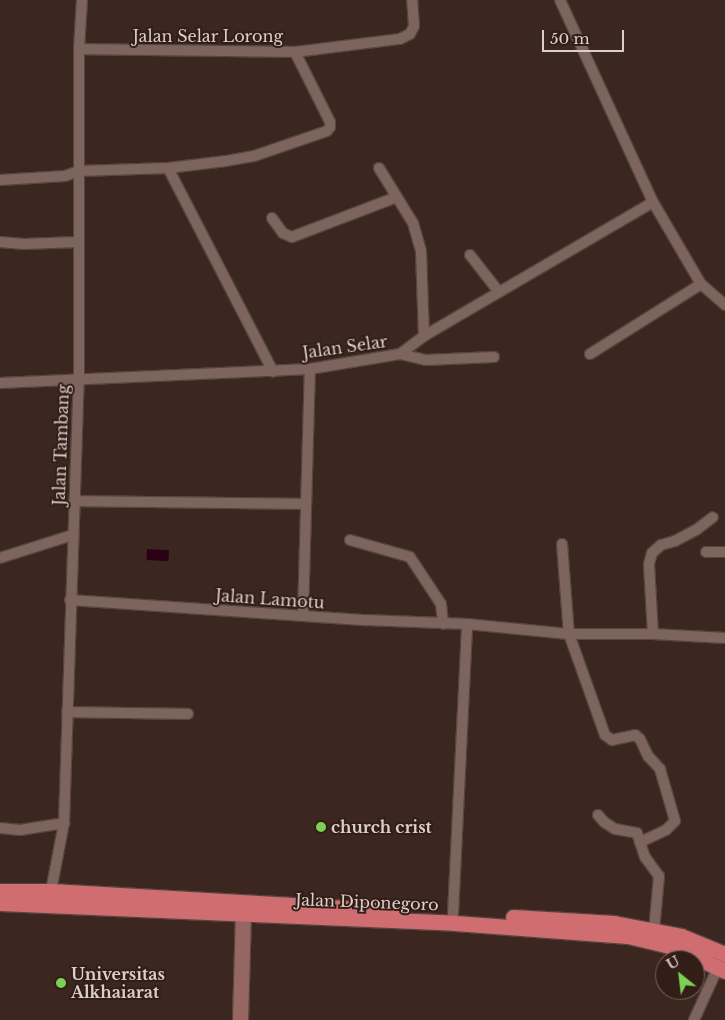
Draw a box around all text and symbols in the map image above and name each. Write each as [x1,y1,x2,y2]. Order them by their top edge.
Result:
scale bar [545,20,628,52]
street label: Jalan Selar Lorong [133,26,283,46]
text: 50 m [550,29,590,48]
street label: Jalan Selar [301,332,389,362]
street label: Jalan Tambang [49,384,73,506]
street label: Jalan Lamotu [215,586,325,612]
place label: church crist [331,817,432,837]
marker: church crist [315,821,327,833]
street label: Jalan Diponegoro [295,890,439,914]
north arrow [655,950,705,1000]
text: U [663,952,683,974]
place label: Universitas Alkhaiarat [71,964,165,1002]
marker: Universitas Alkhaiarat [55,977,67,989]

